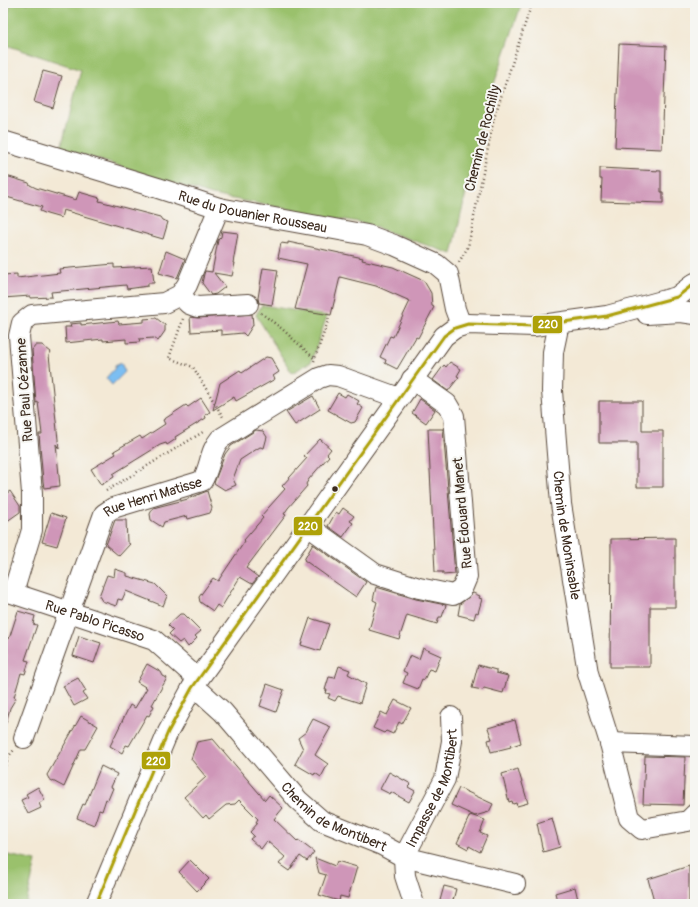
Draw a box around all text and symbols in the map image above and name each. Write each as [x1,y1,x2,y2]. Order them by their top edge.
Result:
street label: Chemin de Rochilly [461,83,504,193]
street label: Rue du Douanier Rousseau [176,187,329,237]
line badge: 220 [532,315,563,334]
text: 220 [538,318,558,331]
street label: Rue Paul Cézanne [12,337,37,442]
street label: Rue Édouard Manet [448,456,476,569]
street label: Chemin de Moninsable [549,470,584,601]
street label: Rue Henri Matisse [100,473,204,521]
unlabelled marker [330,484,340,494]
line badge: 220 [293,516,323,536]
text: 220 [298,520,318,533]
street label: Rue Pablo Picasso [43,597,147,645]
street label: Impasse de Montibert [403,728,461,850]
line badge: 220 [141,751,171,770]
text: 220 [146,755,166,768]
street label: Chemin de Montibert [277,779,390,855]

